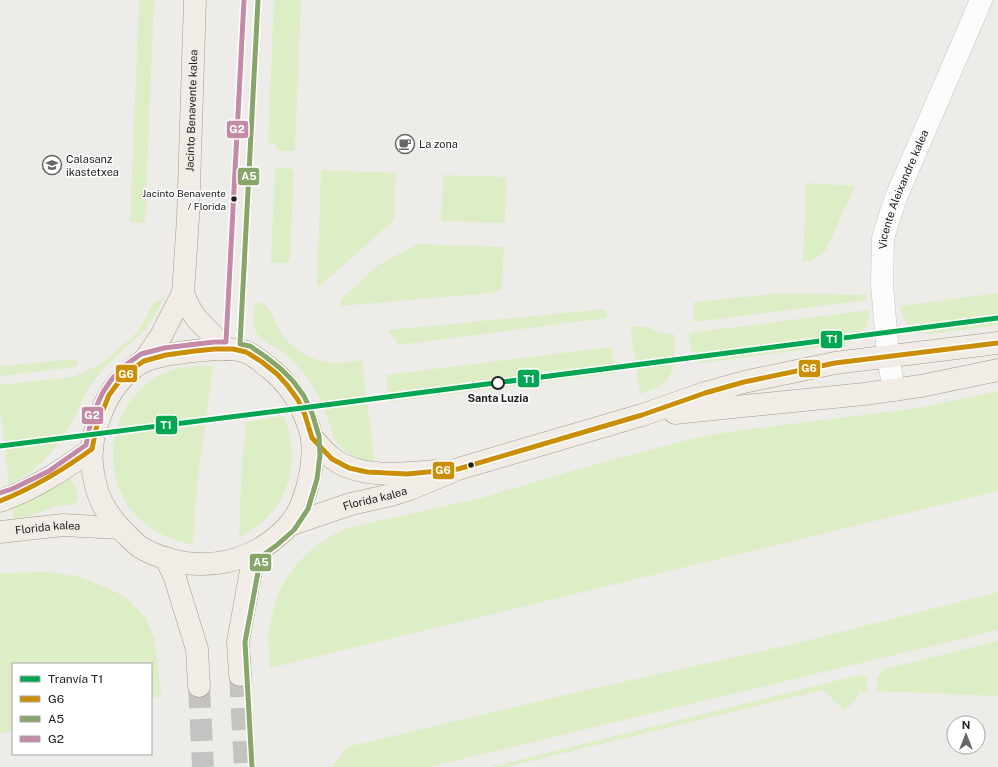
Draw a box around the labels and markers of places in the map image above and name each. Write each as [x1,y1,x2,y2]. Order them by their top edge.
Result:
cafe icon: La zona [394,133,416,155]
place label: La zona [419,138,458,150]
place label: Calasanz ikastetxea [66,153,119,178]
school or university icon: Calasanz ikastetxea [41,154,63,176]
place label: Jacinto Benavente / Florida [142,187,226,212]
marker: Jacinto Benavente / Florida [229,194,239,204]
marker: Santa Luzia [491,376,505,390]
place label: Santa Luzia [468,392,529,404]
unlabelled marker [466,460,476,470]

